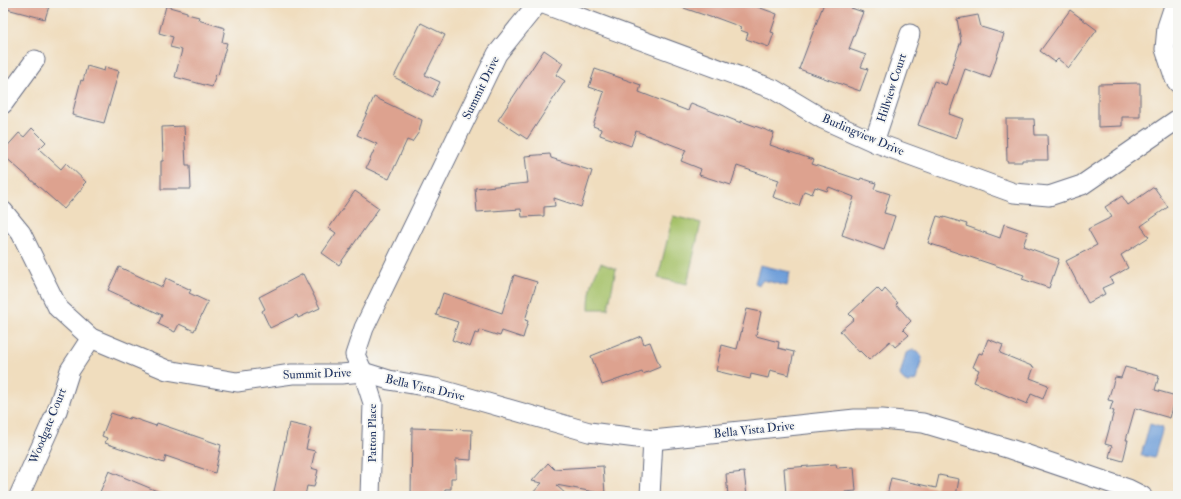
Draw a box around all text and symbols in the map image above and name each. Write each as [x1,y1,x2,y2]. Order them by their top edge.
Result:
street label: Hillview Court [874,52,910,124]
street label: Summit Drive [459,54,503,122]
street label: Burlingview Drive [820,111,906,159]
street label: Summit Drive [283,365,351,383]
street label: Bella Vista Drive [384,372,466,404]
street label: Woodgate Court [26,386,70,467]
street label: Patton Place [365,404,380,462]
street label: Bella Vista Drive [713,418,795,442]

